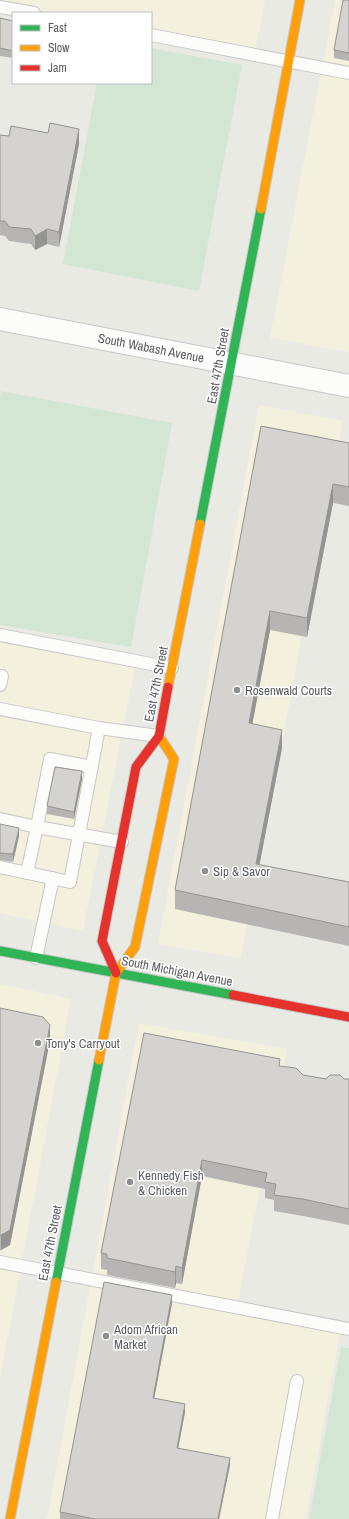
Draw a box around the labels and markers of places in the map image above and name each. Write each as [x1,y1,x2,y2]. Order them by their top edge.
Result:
place label: Rosenwald Courts [245,682,332,699]
marker: Rosenwald Courts [232,685,242,695]
place label: Sip & Savor [213,863,270,880]
marker: Sip & Savor [200,866,210,876]
place label: Tony's Carryout [46,1035,120,1052]
marker: Tony's Carryout [33,1038,43,1048]
place label: Kennedy Fish & Chicken [138,1167,204,1199]
marker: Kennedy Fish & Chicken [125,1177,135,1187]
place label: Adom African Market [113,1321,178,1353]
marker: Adom African Market [101,1331,111,1341]

